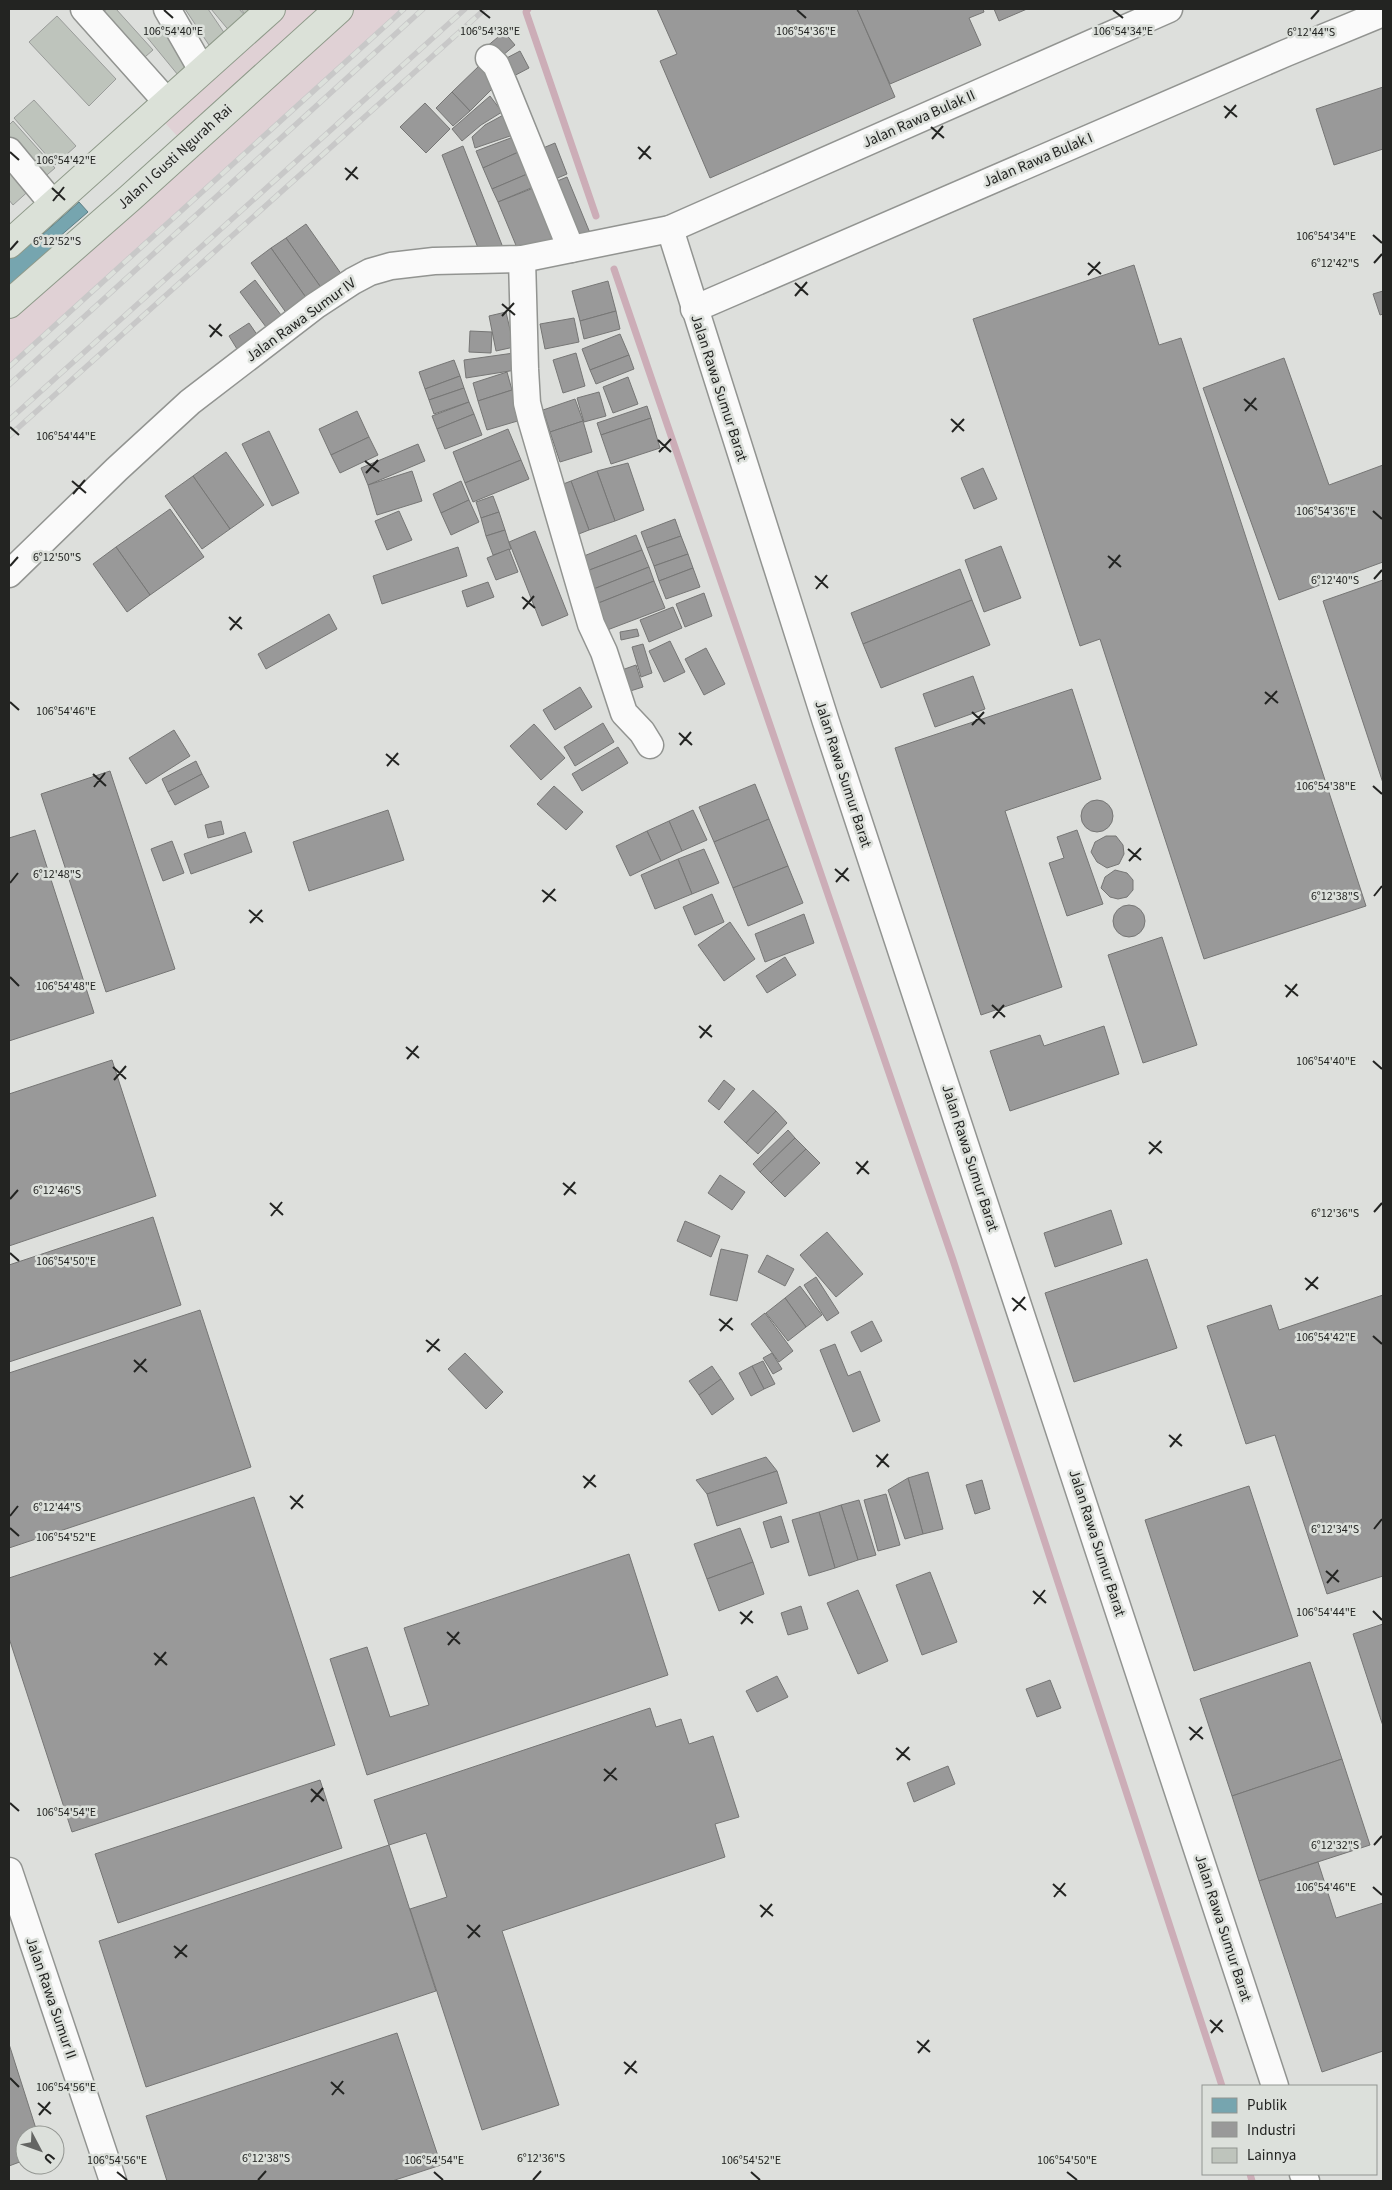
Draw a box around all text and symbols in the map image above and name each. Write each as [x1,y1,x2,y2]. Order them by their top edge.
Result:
text: 106°54'40"E [143,23,203,40]
text: 106°54'38"E [460,23,520,40]
text: 106°54'36"E [776,23,836,40]
text: 106°54'34"E [1093,23,1153,40]
text: 6°12'44"S [1287,24,1335,41]
street label: Jalan Rawa Bulak II [859,85,979,153]
street label: Jalan I Gusti Ngurah Rai [113,100,237,214]
street label: Jalan Rawa Bulak I [980,127,1096,193]
text: 106°54'42"E [36,152,96,169]
text: 106°54'34"E [1296,228,1356,245]
text: 6°12'52"S [33,233,81,250]
text: 6°12'42"S [1311,255,1359,272]
street label: Jalan Rawa Sumur IV [242,273,360,367]
street label: Jalan Rawa Sumur Barat [685,312,753,464]
text: 106°54'44"E [36,428,96,445]
text: 106°54'36"E [1296,503,1356,520]
text: 6°12'50"S [33,549,81,566]
text: 6°12'40"S [1311,572,1359,589]
street label: Jalan Rawa Sumur Barat [809,698,877,850]
text: 106°54'46"E [36,703,96,720]
text: 106°54'38"E [1296,778,1356,795]
text: 6°12'48"S [33,866,81,883]
text: 6°12'38"S [1311,888,1359,905]
text: 106°54'48"E [36,978,96,995]
text: 106°54'40"E [1296,1053,1356,1070]
street label: Jalan Rawa Sumur Barat [936,1082,1004,1234]
text: 6°12'46"S [33,1182,81,1199]
text: 6°12'36"S [1311,1205,1359,1222]
text: 106°54'50"E [36,1253,96,1270]
text: 106°54'42"E [1296,1329,1356,1346]
street label: Jalan Rawa Sumur Barat [1063,1467,1131,1619]
text: 6°12'44"S [33,1499,81,1516]
text: 6°12'34"S [1311,1521,1359,1538]
text: 106°54'52"E [36,1529,96,1546]
text: 106°54'44"E [1296,1604,1356,1621]
text: 106°54'54"E [36,1804,96,1821]
text: 6°12'32"S [1311,1837,1359,1854]
street label: Jalan Rawa Sumur Barat [1189,1852,1257,2004]
text: 106°54'46"E [1296,1879,1356,1896]
street label: Jalan Rawa Sumur II [20,1934,82,2062]
text: 106°54'56"E [36,2079,96,2096]
legend [1202,2085,1377,2175]
text: Publik [1247,2095,1287,2116]
text: Industri [1247,2120,1296,2141]
north arrow [15,2125,65,2175]
text: Lainnya [1247,2145,1296,2166]
text: U [38,2148,60,2168]
text: 6°12'38"S [242,2150,290,2167]
text: 6°12'36"S [517,2150,565,2167]
text: 106°54'56"E [87,2152,147,2169]
text: 106°54'54"E [404,2152,464,2169]
text: 106°54'52"E [721,2152,781,2169]
text: 106°54'50"E [1037,2152,1097,2169]

